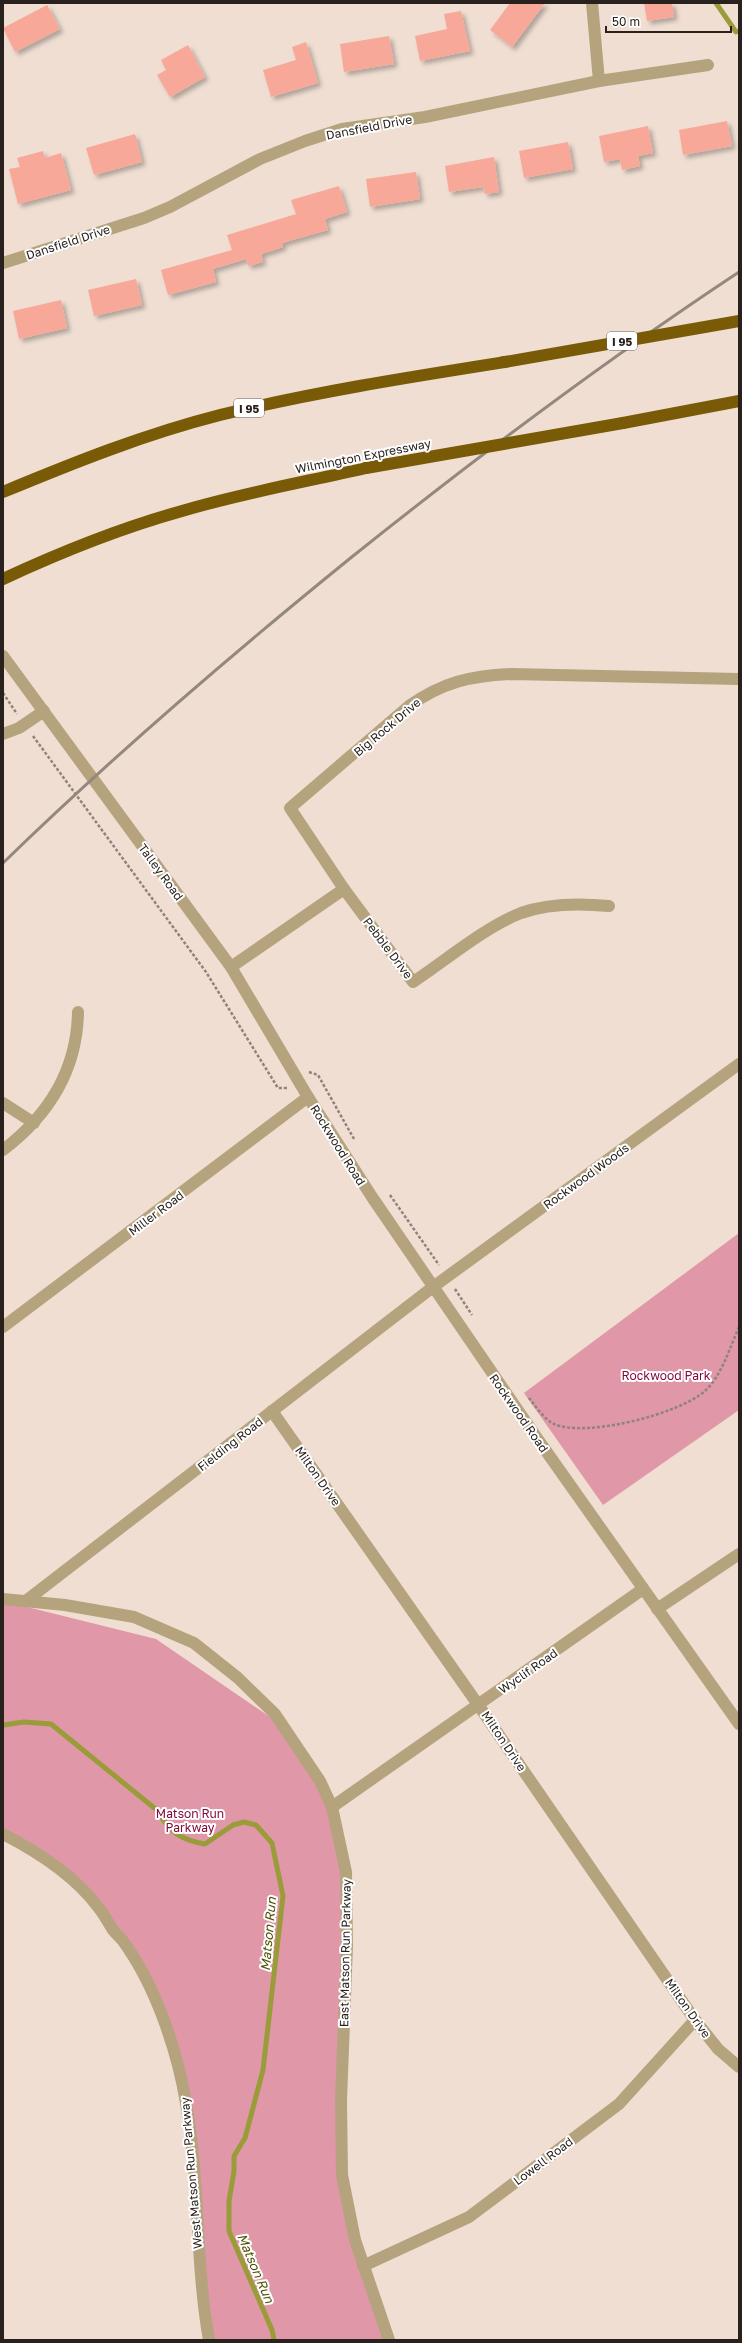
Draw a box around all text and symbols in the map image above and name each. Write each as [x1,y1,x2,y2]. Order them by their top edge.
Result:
scale bar [606,8,731,34]
text: 50 m [612,14,640,29]
street label: Dansfield Drive [325,111,413,143]
street label: Dansfield Drive [24,221,112,263]
road number: I 95 [607,332,637,350]
road number: I 95 [234,399,264,417]
street label: Wilmington Expressway [294,435,432,477]
street label: Big Rock Drive [350,695,424,759]
street label: Talley Road [135,841,187,903]
street label: Pebble Drive [360,914,416,982]
street label: Rockwood Road [307,1102,369,1188]
street label: Rockwood Woods [540,1140,632,1212]
street label: Miller Road [125,1187,187,1239]
park label: Rockwood Park [621,1368,711,1383]
street label: Rockwood Road [486,1371,552,1455]
street label: Fielding Road [194,1414,266,1474]
street label: Milton Drive [292,1443,344,1509]
street label: Wyclif Road [496,1645,560,1697]
street label: Milton Drive [478,1708,530,1774]
park label: Matson Run Parkway [156,1806,224,1835]
street label: East Matson Run Parkway [336,1878,354,2027]
water label: Matson Run [257,1895,279,1972]
street label: Milton Drive [662,1975,714,2041]
street label: West Matson Run Parkway [177,2096,205,2250]
street label: Lowell Road [510,2134,576,2188]
water label: Matson Run [234,2231,278,2306]

